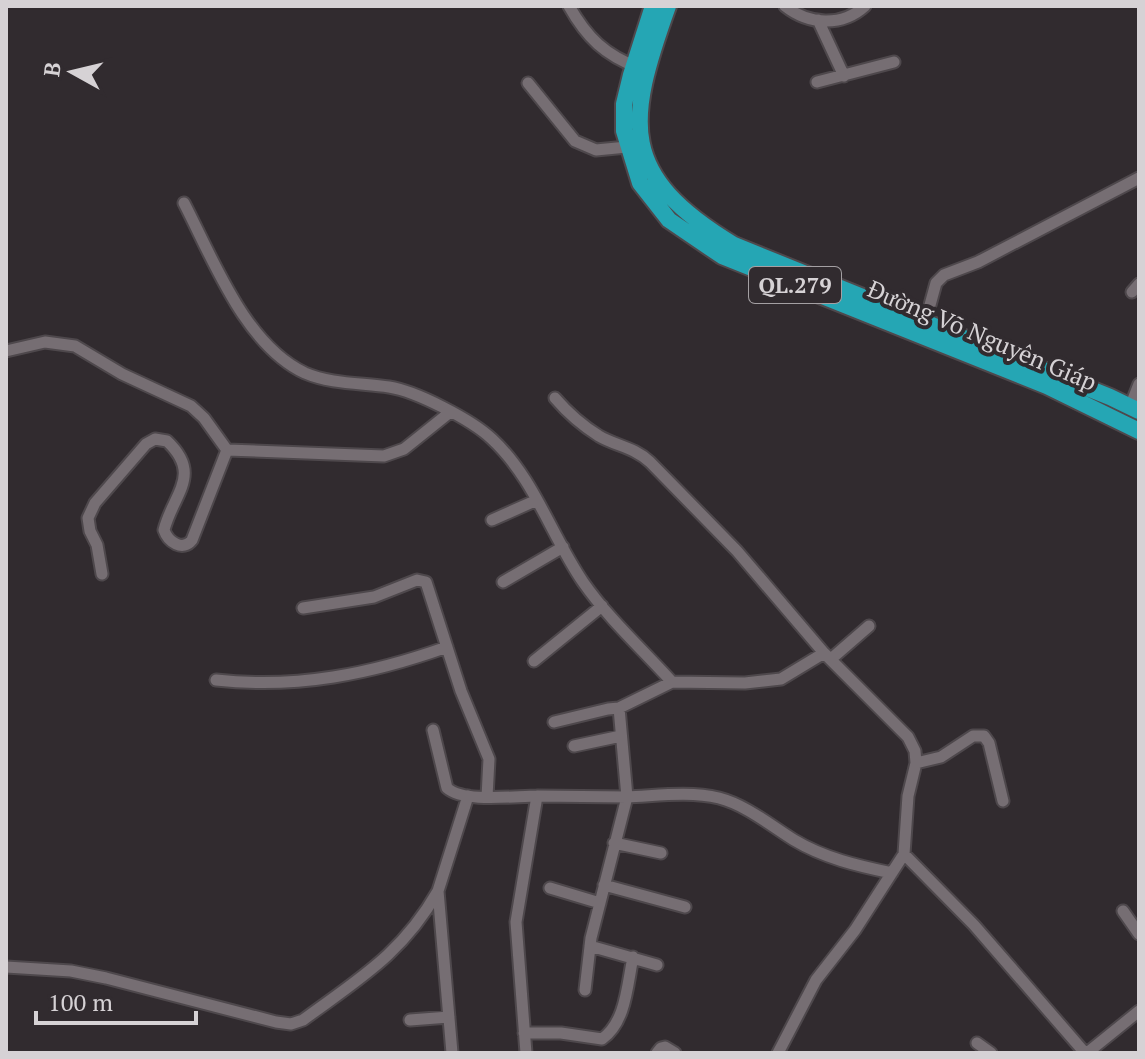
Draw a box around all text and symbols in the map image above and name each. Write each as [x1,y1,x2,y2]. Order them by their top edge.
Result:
north arrow [32,32,112,112]
text: B [36,60,67,78]
road number: QL.279 [749,267,841,303]
street label: Đường Võ Nguyên Giáp [863,272,1102,398]
scale bar [36,975,196,1025]
text: 100 m [48,986,113,1018]

